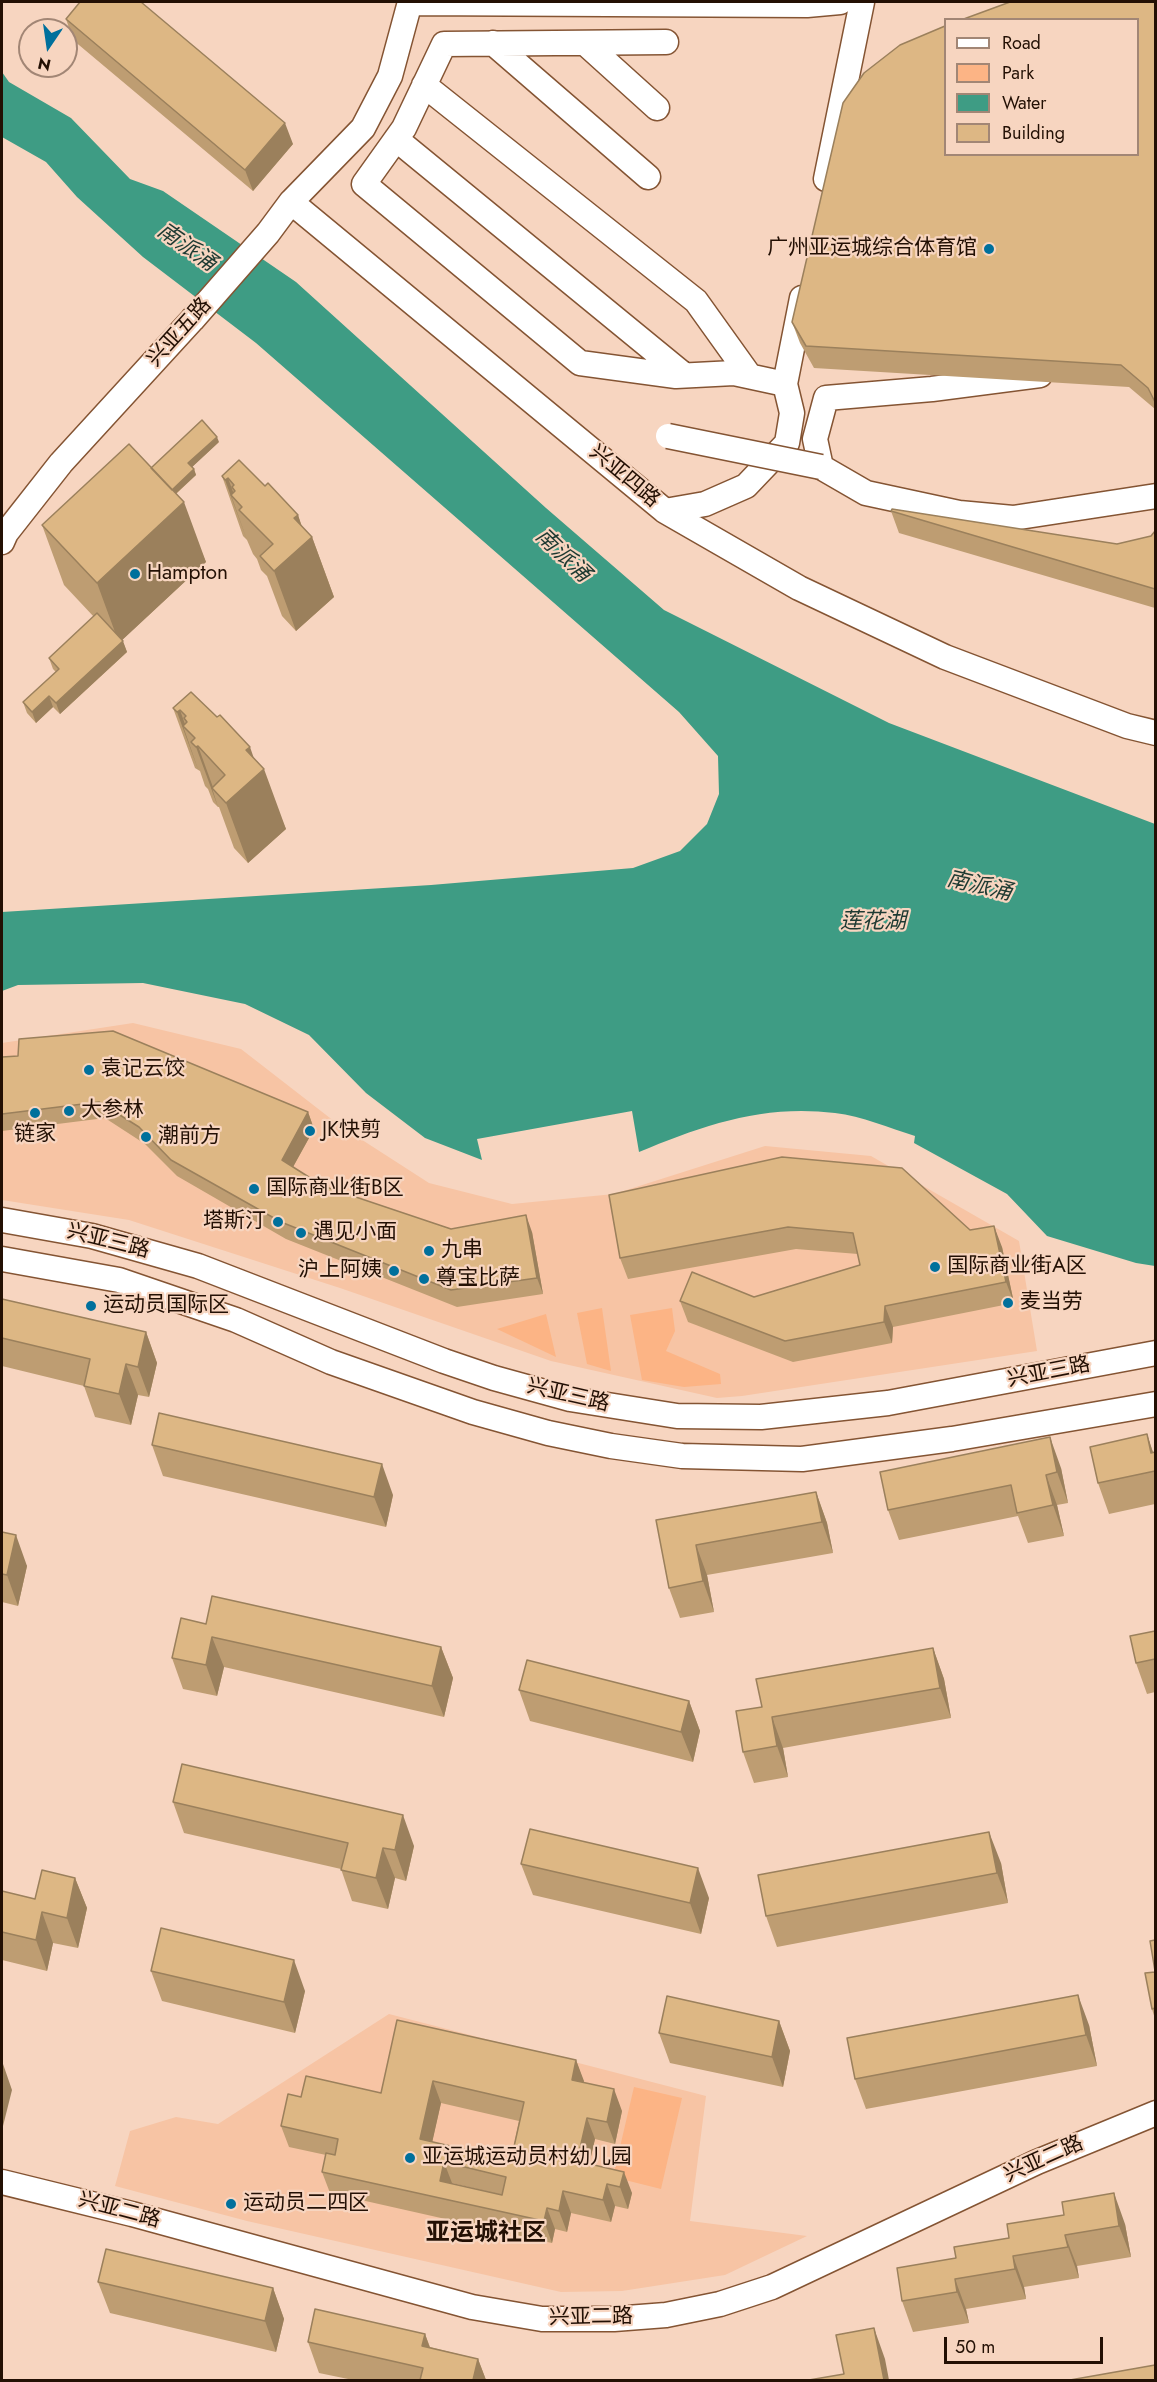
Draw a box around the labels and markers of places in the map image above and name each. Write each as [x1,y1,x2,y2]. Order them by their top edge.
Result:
place label: 广州亚运城综合体育馆 [767,236,977,262]
marker: 广州亚运城综合体育馆 [982,242,996,256]
place label: Hampton [147,561,228,587]
marker: Hampton [128,567,142,581]
place label: 袁记云饺 [101,1057,185,1083]
marker: 袁记云饺 [82,1063,96,1077]
place label: 大参林 [81,1098,144,1124]
marker: 大参林 [62,1104,76,1118]
marker: 链家 [28,1106,42,1120]
place label: JK快剪 [322,1118,381,1144]
place label: 链家 [14,1122,56,1148]
place label: 潮前方 [158,1124,221,1150]
marker: JK快剪 [303,1124,317,1138]
marker: 潮前方 [139,1130,153,1144]
place label: 国际商业街B区 [266,1176,404,1202]
marker: 国际商业街B区 [247,1182,261,1196]
place label: 塔斯汀 [203,1209,266,1235]
marker: 塔斯汀 [271,1215,285,1229]
place label: 遇见小面 [313,1220,397,1246]
marker: 遇见小面 [294,1226,308,1240]
place label: 九串 [441,1238,483,1264]
marker: 九串 [422,1244,436,1258]
place label: 国际商业街A区 [947,1254,1087,1280]
place label: 沪上阿姨 [298,1258,382,1284]
marker: 国际商业街A区 [928,1260,942,1274]
marker: 沪上阿姨 [387,1264,401,1278]
place label: 尊宝比萨 [436,1266,520,1292]
marker: 尊宝比萨 [417,1272,431,1286]
place label: 麦当劳 [1020,1290,1083,1316]
place label: 运动员国际区 [103,1293,229,1319]
marker: 麦当劳 [1001,1296,1015,1310]
marker: 运动员国际区 [84,1299,98,1313]
place label: 亚运城运动员村幼儿园 [422,2145,632,2171]
marker: 亚运城运动员村幼儿园 [403,2151,417,2165]
place label: 运动员二四区 [243,2191,369,2217]
marker: 运动员二四区 [224,2197,238,2211]

